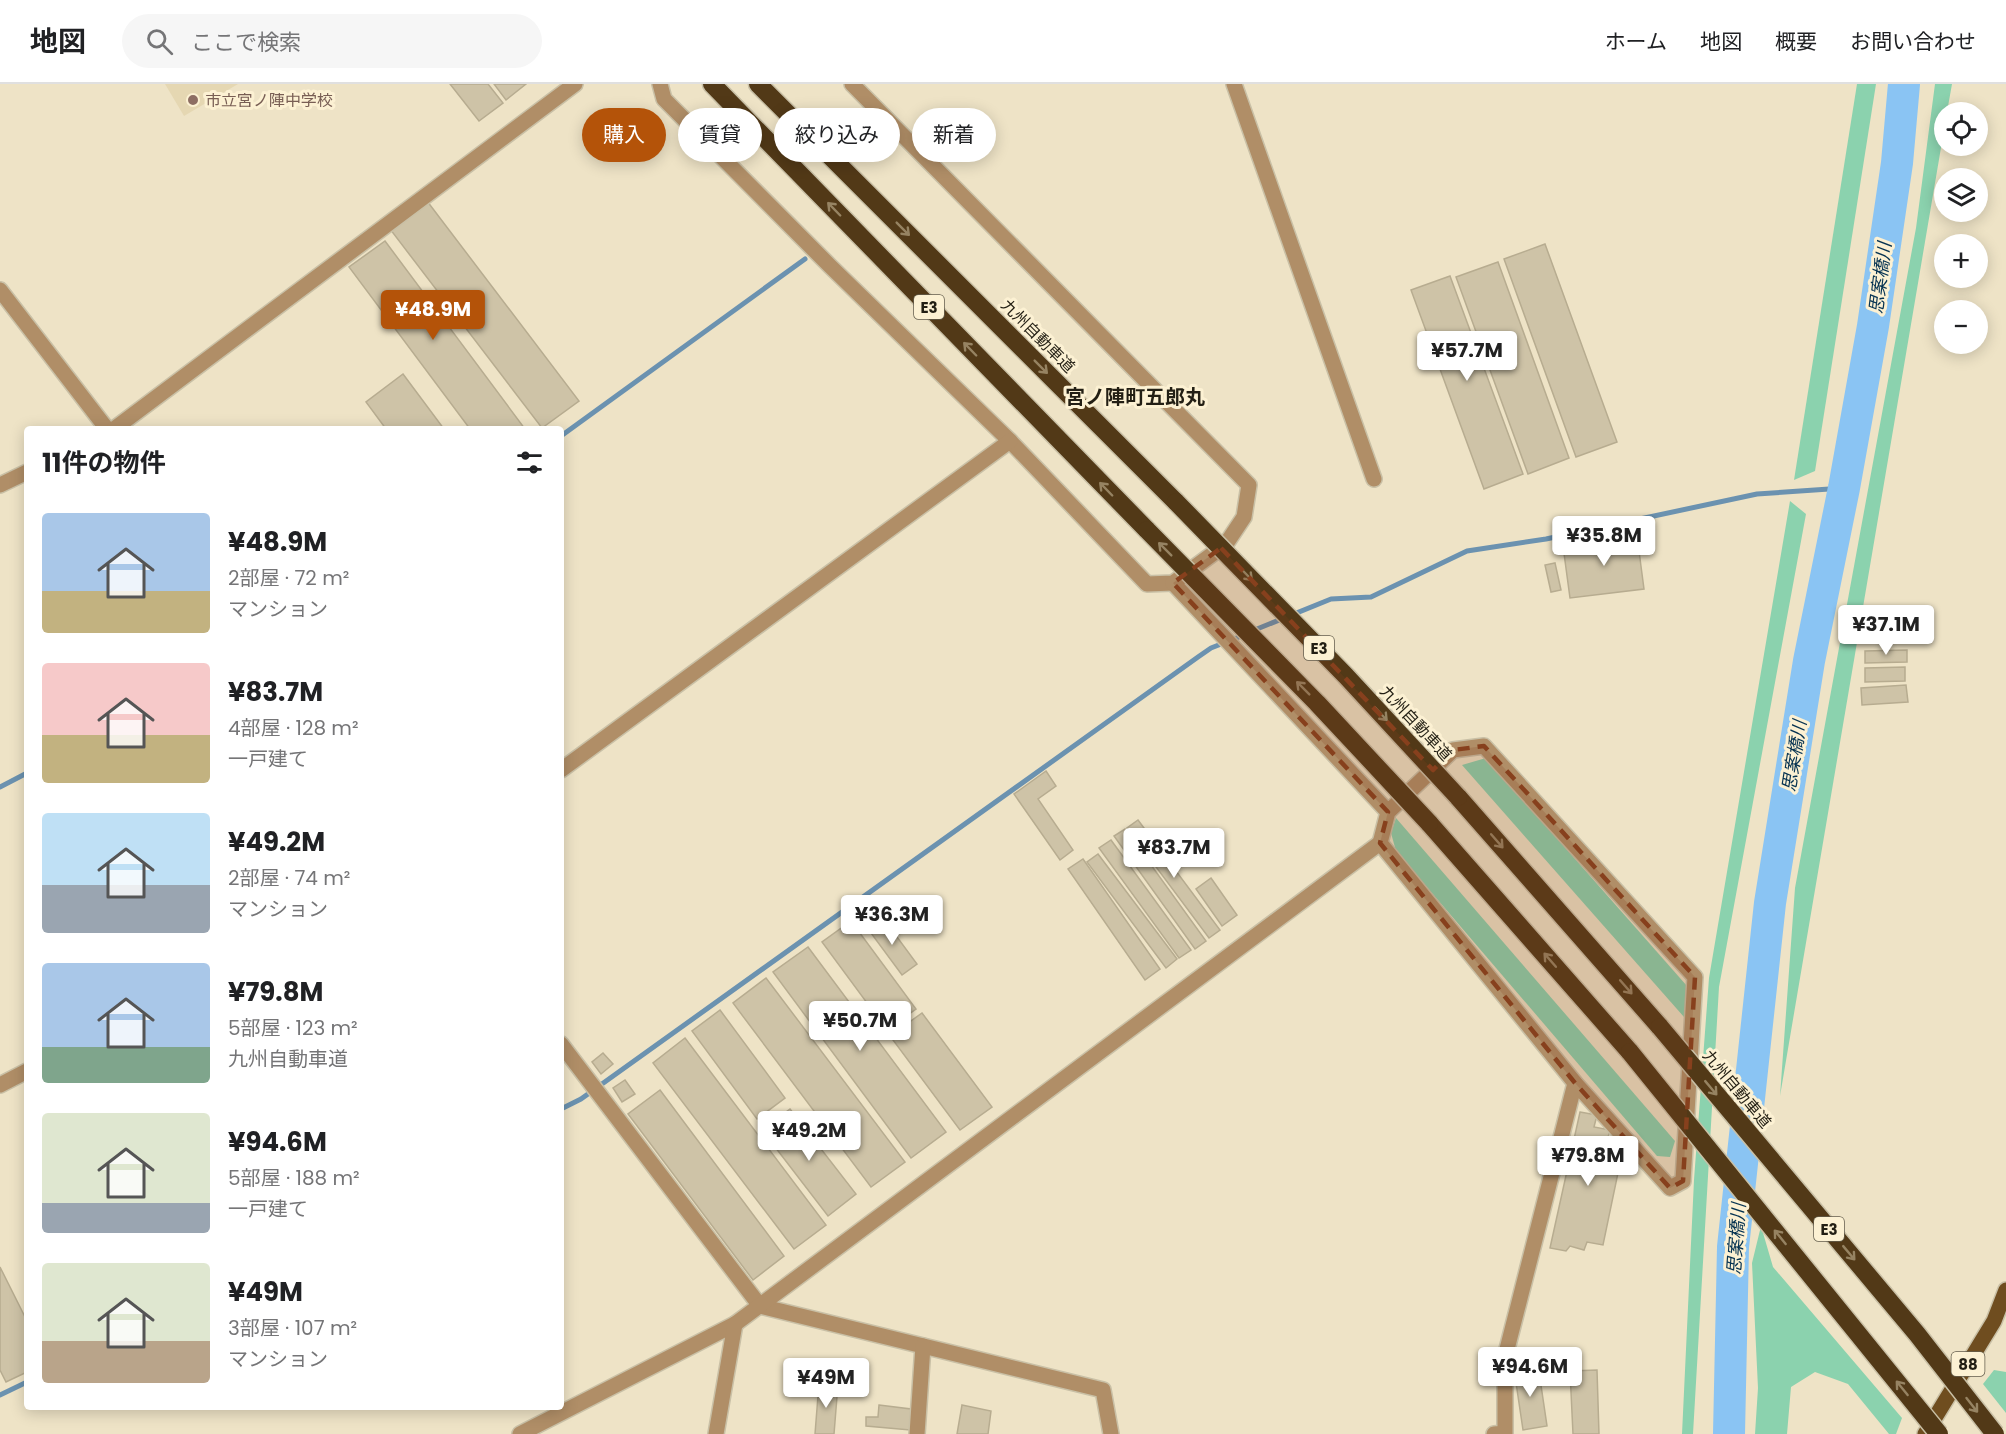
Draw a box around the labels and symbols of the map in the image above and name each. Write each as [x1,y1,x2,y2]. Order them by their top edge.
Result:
place label: 市立宮ノ陣中学校 [205,89,333,112]
marker: 市立宮ノ陣中学校 [186,93,200,107]
one-way arrow [826,202,841,217]
one-way arrow [896,222,911,237]
water label: 思案橋川 [1863,239,1897,315]
pin: ¥48.9M [384,290,482,341]
street label: 九州自動車道 [996,294,1080,378]
road number: E3 [914,295,944,319]
pin: ¥57.7M [1418,331,1516,382]
one-way arrow [962,341,977,356]
one-way arrow [1034,360,1049,375]
district label: 宮ノ陣町五郎丸 [1065,383,1205,411]
one-way arrow [1098,481,1113,496]
pin: ¥35.8M [1555,516,1653,567]
one-way arrow [1158,542,1173,557]
one-way arrow [1239,566,1254,581]
pin: ¥37.1M [1837,605,1935,656]
road number: E3 [1304,636,1334,660]
one-way arrow [1295,680,1310,695]
street label: 九州自動車道 [1375,680,1457,766]
one-way arrow [1374,706,1388,721]
water label: 思案橋川 [1776,717,1812,794]
pin: ¥83.7M [1125,828,1223,879]
one-way arrow [1490,833,1504,848]
pin: ¥36.3M [843,895,941,946]
one-way arrow [1543,953,1557,968]
one-way arrow [1619,980,1633,995]
pin: ¥50.7M [811,1001,909,1052]
street label: 九州自動車道 [1697,1045,1777,1133]
one-way arrow [1704,1079,1717,1095]
pin: ¥49.2M [760,1111,858,1162]
pin: ¥79.8M [1539,1136,1637,1187]
water label: 思案橋川 [1721,1200,1751,1276]
road number: E3 [1814,1217,1844,1241]
one-way arrow [1773,1229,1786,1245]
one-way arrow [1843,1245,1856,1261]
pin: ¥94.6M [1481,1347,1579,1398]
road number: 88 [1952,1352,1984,1376]
pin: ¥49M [790,1358,862,1409]
one-way arrow [1896,1381,1909,1397]
one-way arrow [1966,1397,1979,1413]

